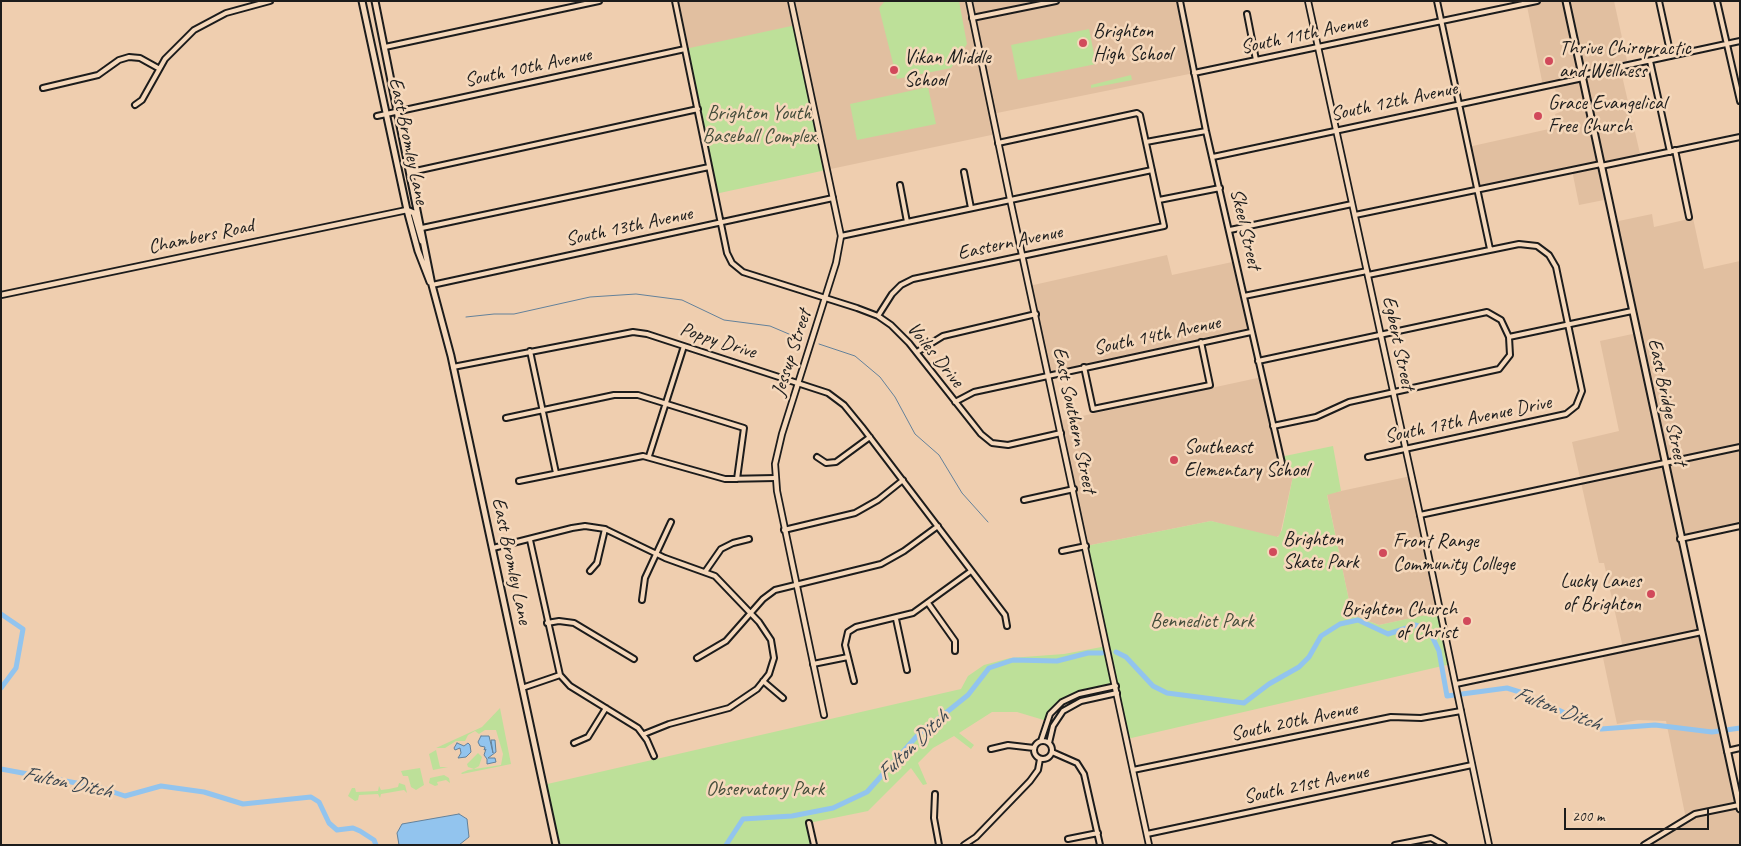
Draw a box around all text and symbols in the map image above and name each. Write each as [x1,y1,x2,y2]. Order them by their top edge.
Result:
street label: South 11th Avenue [1238,10,1370,60]
place label: Brighton High School [1093,20,1172,67]
marker: Brighton High School [1077,37,1089,49]
place label: Thrive Chiropractic and Wellness [1559,37,1691,84]
street label: South 10th Avenue [462,43,594,93]
place label: Vikan Middle School [904,46,991,93]
marker: Thrive Chiropractic and Wellness [1543,55,1555,67]
marker: Vikan Middle School [888,64,900,76]
street label: East Bromley Lane [383,76,433,206]
street label: South 12th Avenue [1328,77,1460,127]
place label: Grace Evangelical Free Church [1548,92,1666,139]
park label: Brighton Youth Baseball Complex [703,102,815,149]
marker: Grace Evangelical Free Church [1532,110,1544,122]
street label: Skeel Street [1224,186,1266,272]
street label: South 13th Avenue [563,202,695,252]
street label: Chambers Road [146,214,256,260]
street label: Eastern Avenue [956,220,1064,266]
street label: Egbert Street [1376,294,1420,392]
street label: Jessup Street [767,307,817,399]
street label: South 14th Avenue [1091,311,1223,361]
street label: Poppy Drive [677,317,759,365]
street label: Voiles Drive [901,317,969,393]
street label: East Bridge Street [1642,336,1692,468]
street label: East Southern Street [1047,345,1101,495]
street label: South 17th Avenue Drive [1382,391,1554,449]
place label: Southeast Elementary School [1184,436,1309,483]
marker: Southeast Elementary School [1168,454,1180,466]
street label: East Bromley Lane [486,496,536,626]
place label: Brighton Skate Park [1283,528,1359,575]
place label: Front Range Community College [1393,530,1515,577]
marker: Brighton Skate Park [1267,546,1279,558]
marker: Front Range Community College [1377,547,1389,559]
place label: Lucky Lanes of Brighton [1560,570,1641,617]
marker: Lucky Lanes of Brighton [1645,588,1657,600]
place label: Brighton Church of Christ [1342,598,1457,645]
park label: Bennedict Park [1150,610,1254,634]
marker: Brighton Church of Christ [1461,615,1473,627]
water label: Fulton Ditch [1510,681,1604,737]
street label: South 20th Avenue [1228,697,1360,747]
water label: Fulton Ditch [872,706,954,786]
street label: South 21st Avenue [1242,760,1370,810]
water label: Fulton Ditch [20,761,114,805]
park label: Observatory Park [706,778,824,802]
scale bar [1566,798,1711,830]
text: 200 m [1572,807,1604,826]

